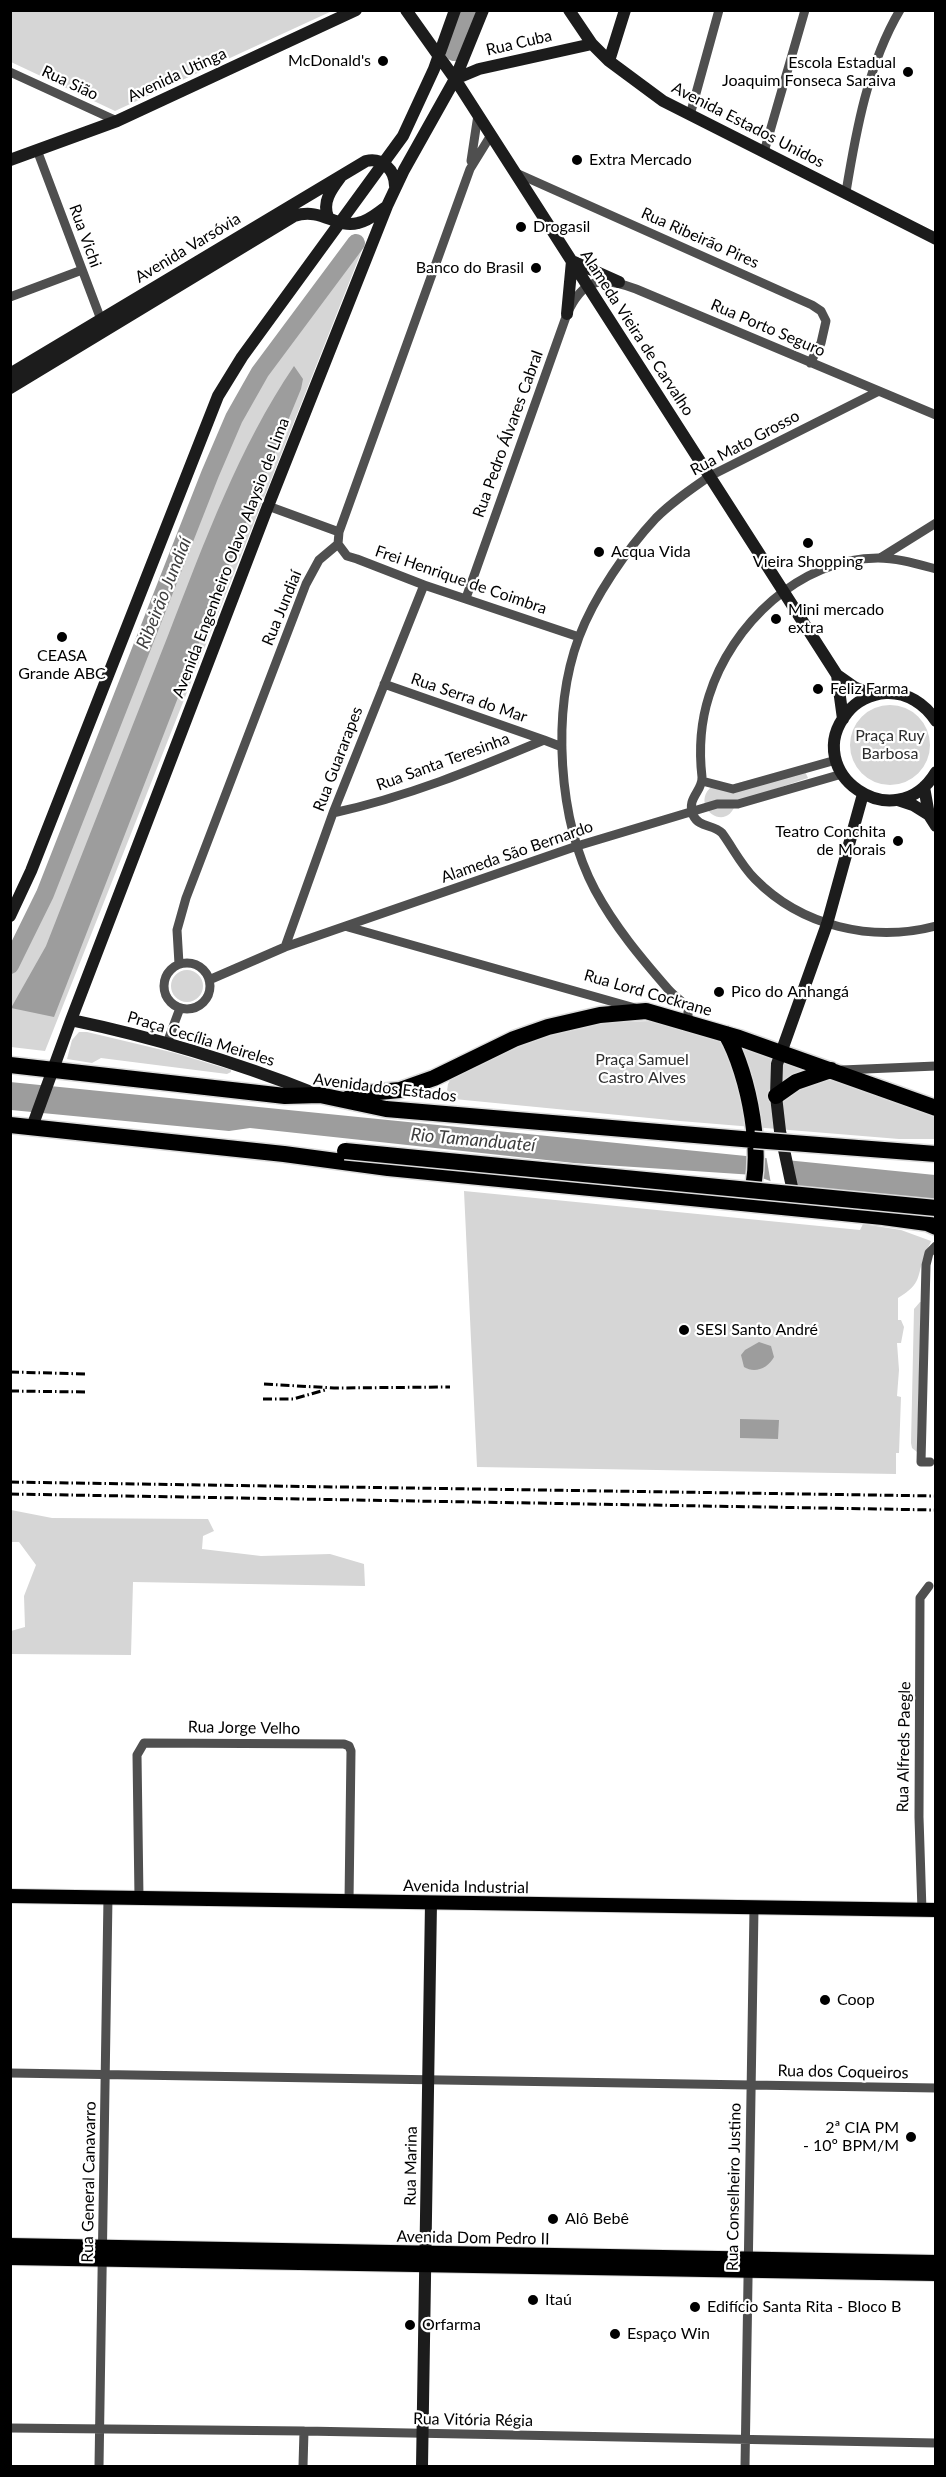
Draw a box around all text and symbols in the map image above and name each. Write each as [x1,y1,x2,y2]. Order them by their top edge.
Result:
street label: Rua Cuba [484,26,554,60]
street label: Avenida Utinga [124,44,230,106]
place label: McDonald's [288,51,371,71]
place label: Escola Estadual Joaquim Fonseca Saraiva [722,53,896,91]
marker: McDonald's [376,54,390,68]
street label: Rua Sião [39,62,101,104]
marker: Escola Estadual Joaquim Fonseca Saraiva [901,65,915,79]
street label: Avenida Estados Unidos [669,78,827,172]
place label: Extra Mercado [589,150,692,170]
marker: Extra Mercado [570,153,584,167]
street label: Rua Vichi [65,202,105,270]
street label: Rua Ribeirão Pires [638,203,762,273]
street label: Avenida Varsóvia [132,209,244,287]
place label: Drogasil [533,217,590,237]
marker: Drogasil [514,220,528,234]
street label: Alameda Vieira de Carvalho [576,247,698,419]
place label: Banco do Brasil [416,258,524,278]
marker: Banco do Brasil [529,261,543,275]
street label: Rua Porto Seguro [708,295,828,361]
street label: Rua Pedro Álvares Cabral [469,348,547,520]
street label: Rua Mato Grosso [687,406,803,480]
street label: Avenida Engenheiro Olavo Alaysio de Lima [169,415,293,701]
water label: Ribeirão Jundiaí [132,534,196,652]
marker: Vieira Shopping [801,536,815,550]
street label: Frei Henrique de Coimbra [373,542,549,618]
place label: Acqua Vida [611,542,691,562]
marker: Acqua Vida [592,545,606,559]
place label: Vieira Shopping [753,552,863,572]
street label: Rua Jundiaí [258,567,306,649]
place label: Mini mercado extra [788,600,884,638]
marker: Mini mercado extra [769,612,783,626]
marker: CEASA Grande ABC [55,630,69,644]
place label: CEASA Grande ABC [18,646,106,684]
street label: Rua Serra do Mar [408,669,530,727]
place label: Feliz Farma [830,679,909,699]
marker: Feliz Farma [811,682,825,696]
street label: Rua Guararapes [309,704,367,814]
park label: Praça Ruy Barbosa [855,726,925,764]
street label: Rua Santa Teresinha [374,729,512,795]
street label: Alameda São Bernardo [438,817,596,887]
place label: Teatro Conchita de Morais [775,822,886,860]
marker: Teatro Conchita de Morais [891,834,905,848]
street label: Rua Lord Cockrane [582,966,714,1020]
place label: Pico do Anhangá [731,982,849,1002]
marker: Pico do Anhangá [712,985,726,999]
street label: Praça Cecília Meireles [125,1007,277,1071]
park label: Praça Samuel Castro Alves [595,1050,689,1088]
street label: Avenida dos Estados [312,1070,458,1106]
water label: Rio Tamanduateí [410,1124,536,1156]
place label: SESI Santo André [696,1320,818,1340]
marker: SESI Santo André [677,1323,691,1337]
street label: Rua Alfreds Paegle [893,1681,915,1813]
street label: Rua Jorge Velho [188,1717,300,1739]
street label: Avenida Industrial [403,1876,529,1898]
place label: Coop [837,1990,875,2010]
marker: Coop [818,1993,832,2007]
street label: Rua dos Coqueiros [777,2061,909,2083]
street label: Rua General Canavarro [78,2101,100,2263]
street label: Rua Conselheiro Justino [723,2103,745,2271]
place label: 2ª CIA PM - 10º BPM/M [803,2118,899,2156]
street label: Rua Marina [401,2126,421,2206]
marker: 2ª CIA PM - 10º BPM/M [904,2130,918,2144]
place label: Alô Bebê [565,2209,629,2229]
marker: Alô Bebê [546,2212,560,2226]
street label: Avenida Dom Pedro II [396,2227,550,2249]
place label: Itaú [545,2290,572,2310]
marker: Itaú [526,2293,540,2307]
place label: Edifício Santa Rita - Bloco B [707,2297,901,2317]
marker: Edifício Santa Rita - Bloco B [688,2300,702,2314]
place label: Orfarma [422,2315,481,2335]
marker: Orfarma [403,2318,417,2332]
place label: Espaço Win [627,2324,710,2344]
marker: Espaço Win [608,2327,622,2341]
street label: Rua Vitória Régia [413,2409,533,2431]

